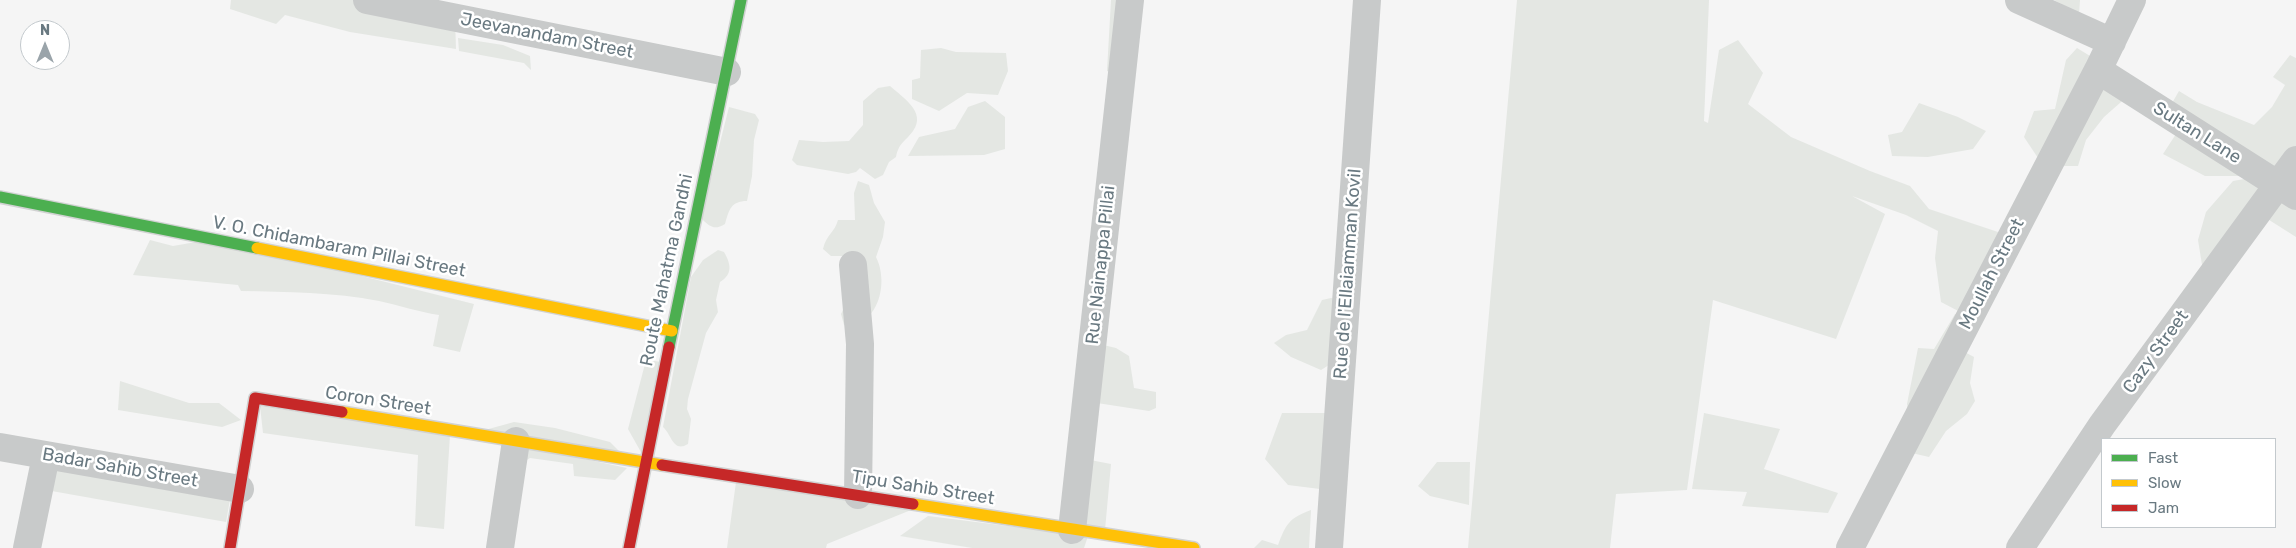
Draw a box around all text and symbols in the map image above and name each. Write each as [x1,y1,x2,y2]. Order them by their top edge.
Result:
street label: Jeevanandam Street [459,9,635,63]
north arrow [20,20,70,70]
text: N [40,22,50,39]
street label: Sultan Lane [2149,97,2245,169]
street label: Rue de l'Ellaiamman Kovil [1330,168,1366,380]
street label: Route Mahatma Gandhi [636,172,698,368]
street label: Rue Nainappa Pillai [1082,185,1120,345]
street label: V. O. Chidambaram Pillai Street [211,212,467,282]
street label: Moullah Street [1955,215,2029,333]
street label: Cazy Street [2119,306,2193,398]
street label: Coron Street [324,382,432,420]
legend [2101,438,2276,528]
street label: Badar Sahib Street [41,444,199,492]
text: Fast [2148,449,2178,467]
street label: Tipu Sahib Street [850,466,996,510]
text: Slow [2148,474,2181,492]
text: Jam [2148,499,2179,517]

